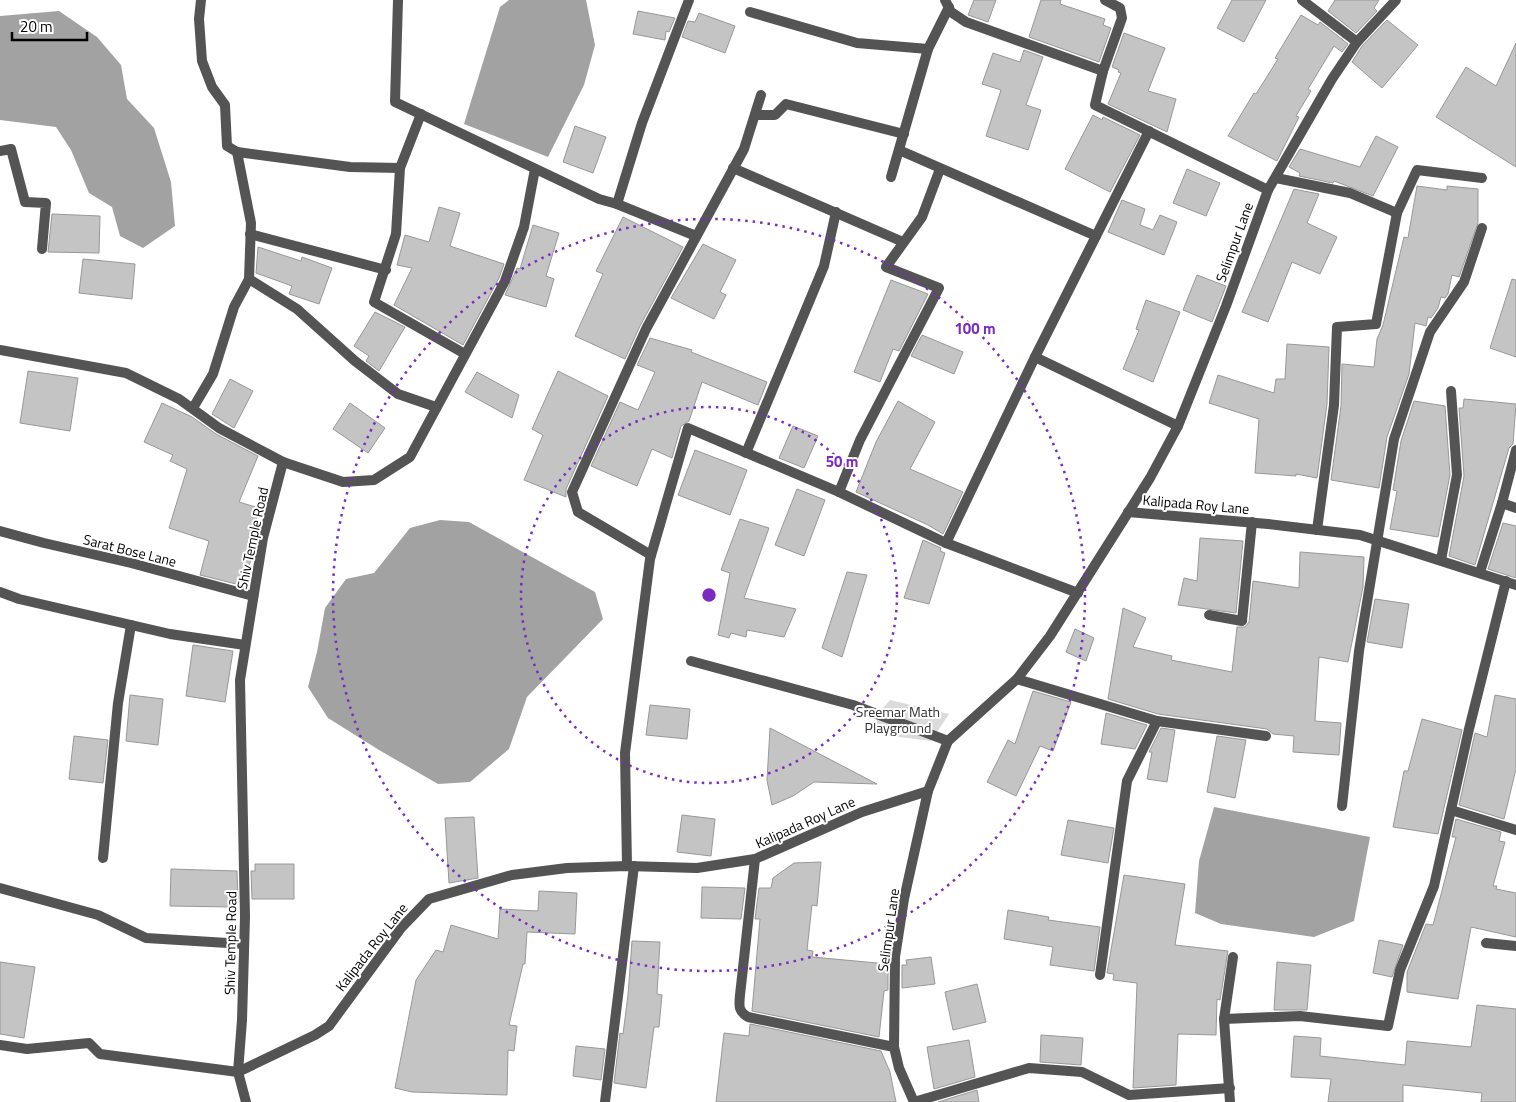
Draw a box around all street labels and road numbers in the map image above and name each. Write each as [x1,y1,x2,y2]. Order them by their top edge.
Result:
street label: Selimpur Lane [1210,199,1258,285]
street label: Shiv Temple Road [231,485,273,591]
street label: Kalipada Roy Lane [1142,489,1250,519]
street label: Sarat Bose Lane [81,528,179,572]
street label: Kalipada Roy Lane [752,791,858,853]
street label: Selimpur Lane [872,887,904,973]
street label: Shiv Temple Road [219,891,241,995]
street label: Kalipada Roy Lane [330,898,412,996]

